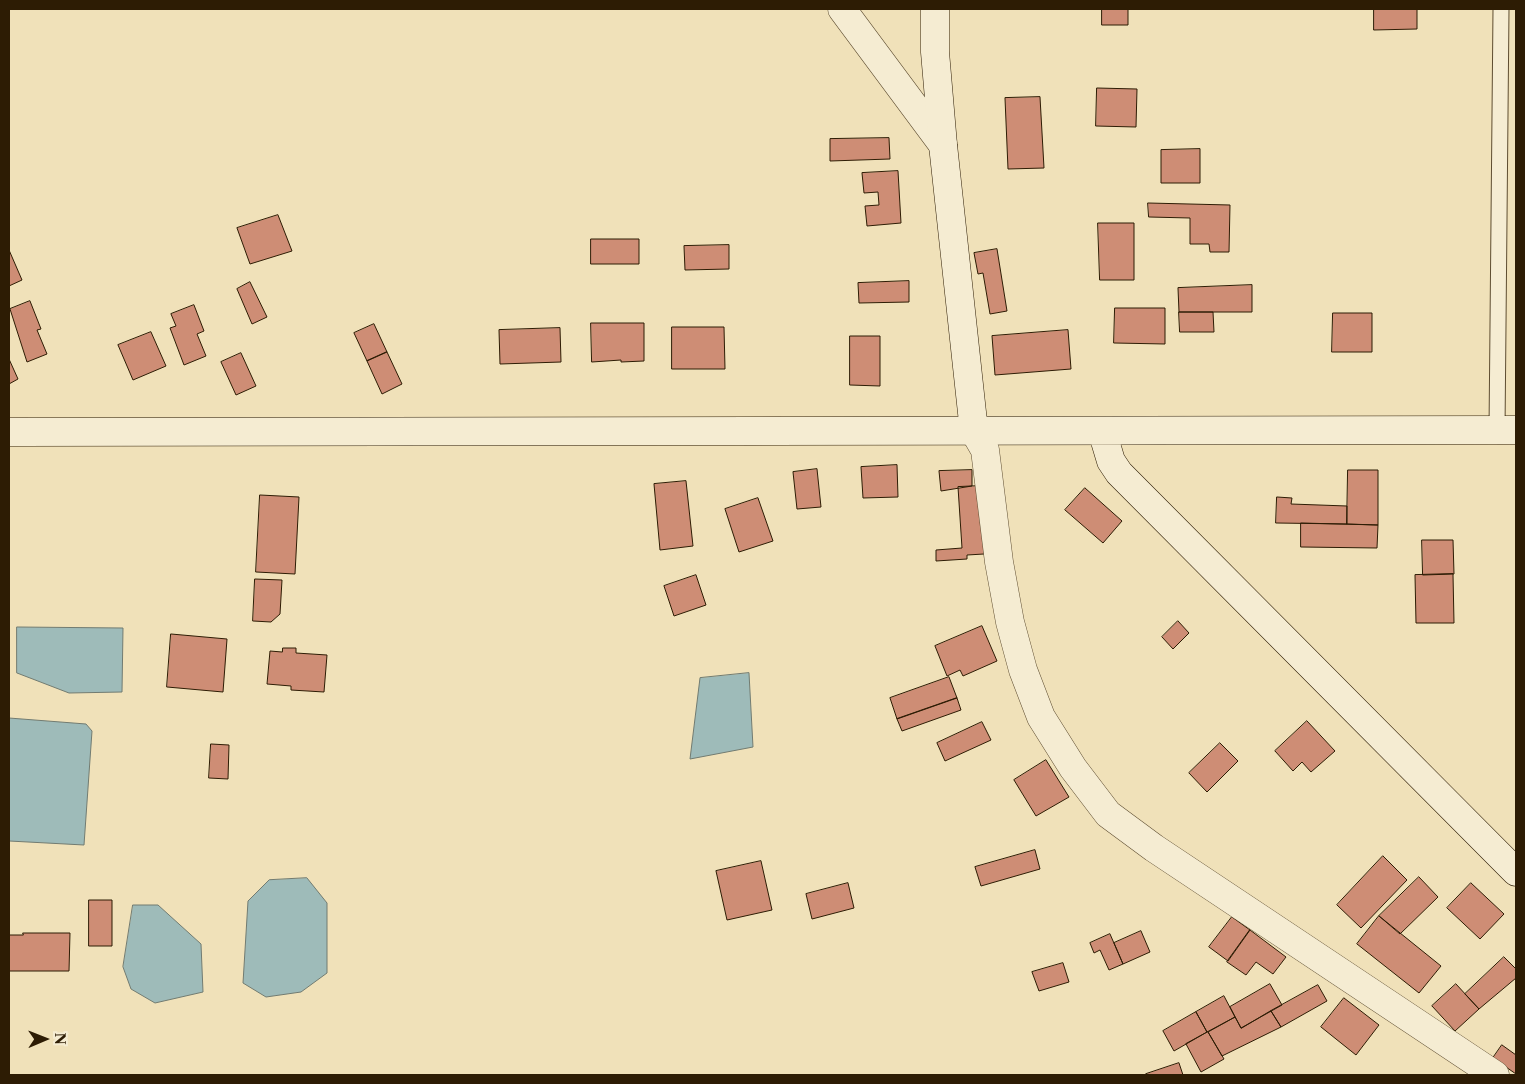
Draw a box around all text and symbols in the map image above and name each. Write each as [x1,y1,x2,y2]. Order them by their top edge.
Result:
north arrow [20,1014,70,1064]
text: N [51,1032,69,1045]

